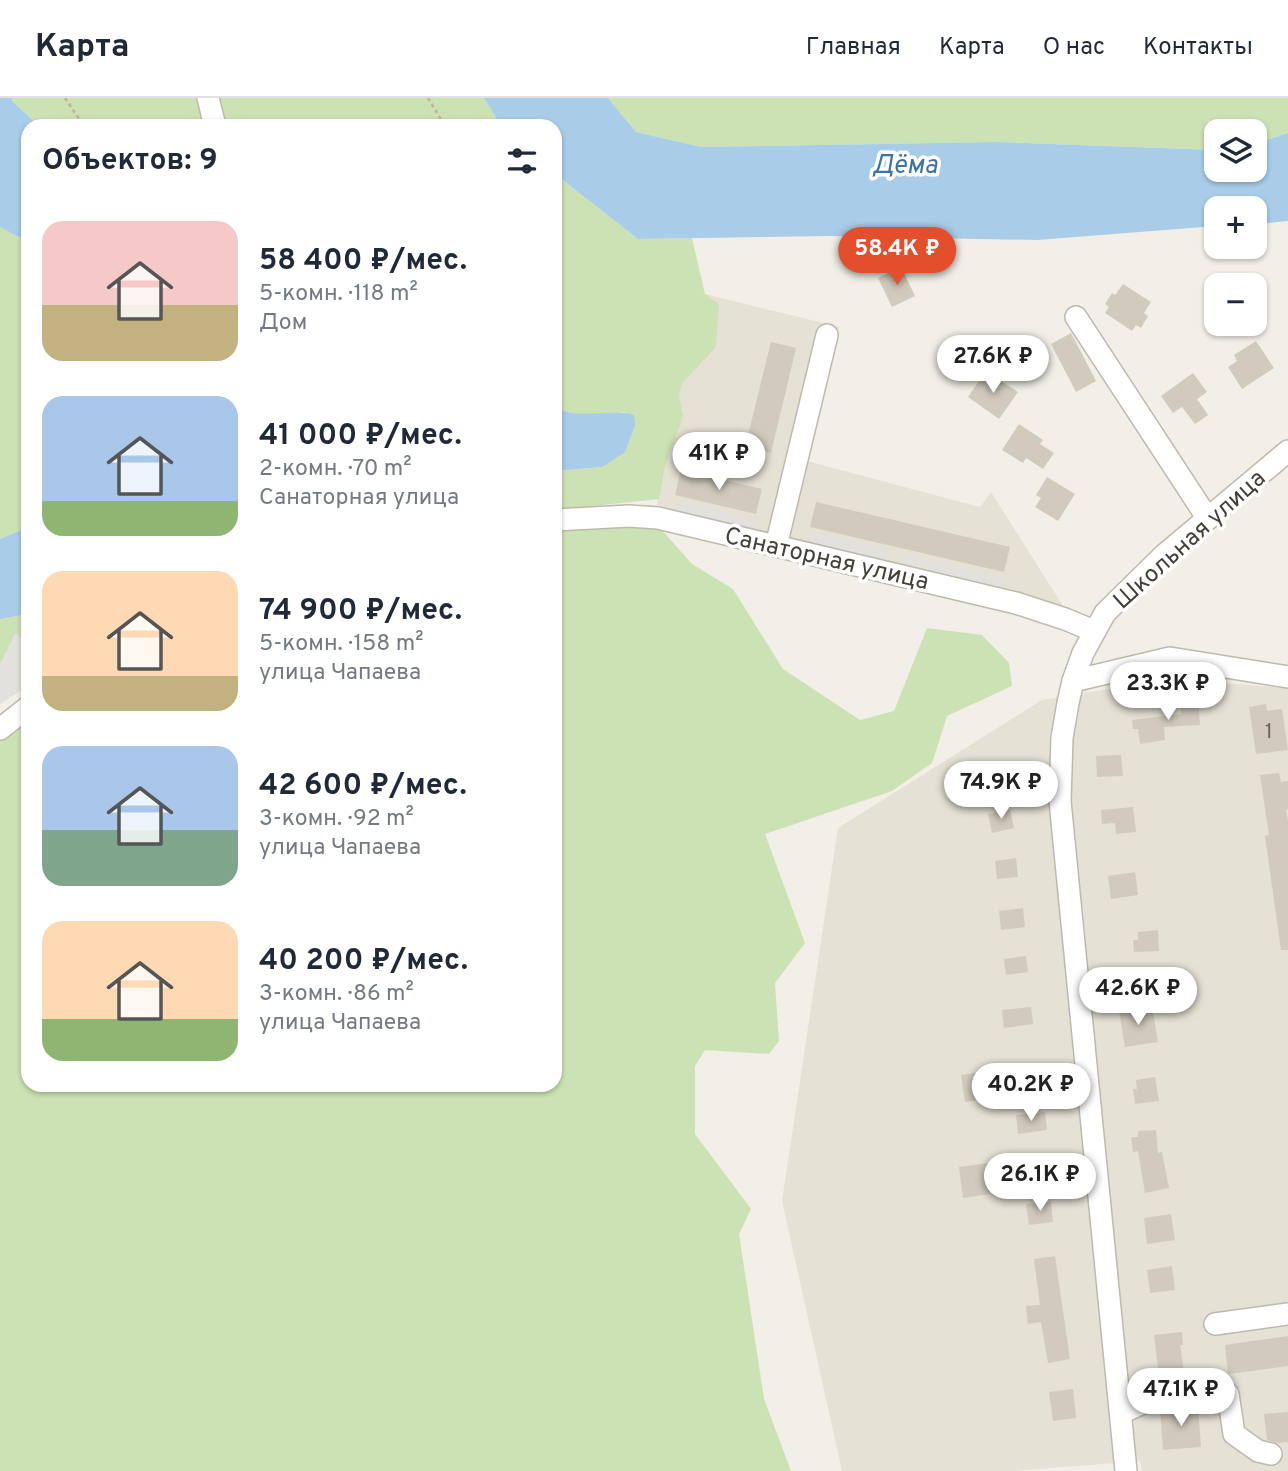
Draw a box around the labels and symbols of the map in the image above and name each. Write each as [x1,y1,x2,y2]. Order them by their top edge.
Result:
water label: Дёма [872,150,938,183]
pin: 58.4K ₽ [832,228,962,287]
pin: 27.6K ₽ [928,336,1058,395]
pin: 41K ₽ [670,432,768,492]
street label: Школьная улица [1108,464,1273,617]
street label: Санаторная улица [721,522,932,598]
pin: 23.3K ₽ [1103,662,1233,722]
house number: 1 [1265,719,1273,746]
pin: 74.9K ₽ [936,762,1066,821]
pin: 42.6K ₽ [1073,968,1203,1027]
pin: 40.2K ₽ [966,1063,1096,1123]
pin: 26.1K ₽ [975,1154,1105,1213]
pin: 47.1K ₽ [1116,1368,1246,1428]

